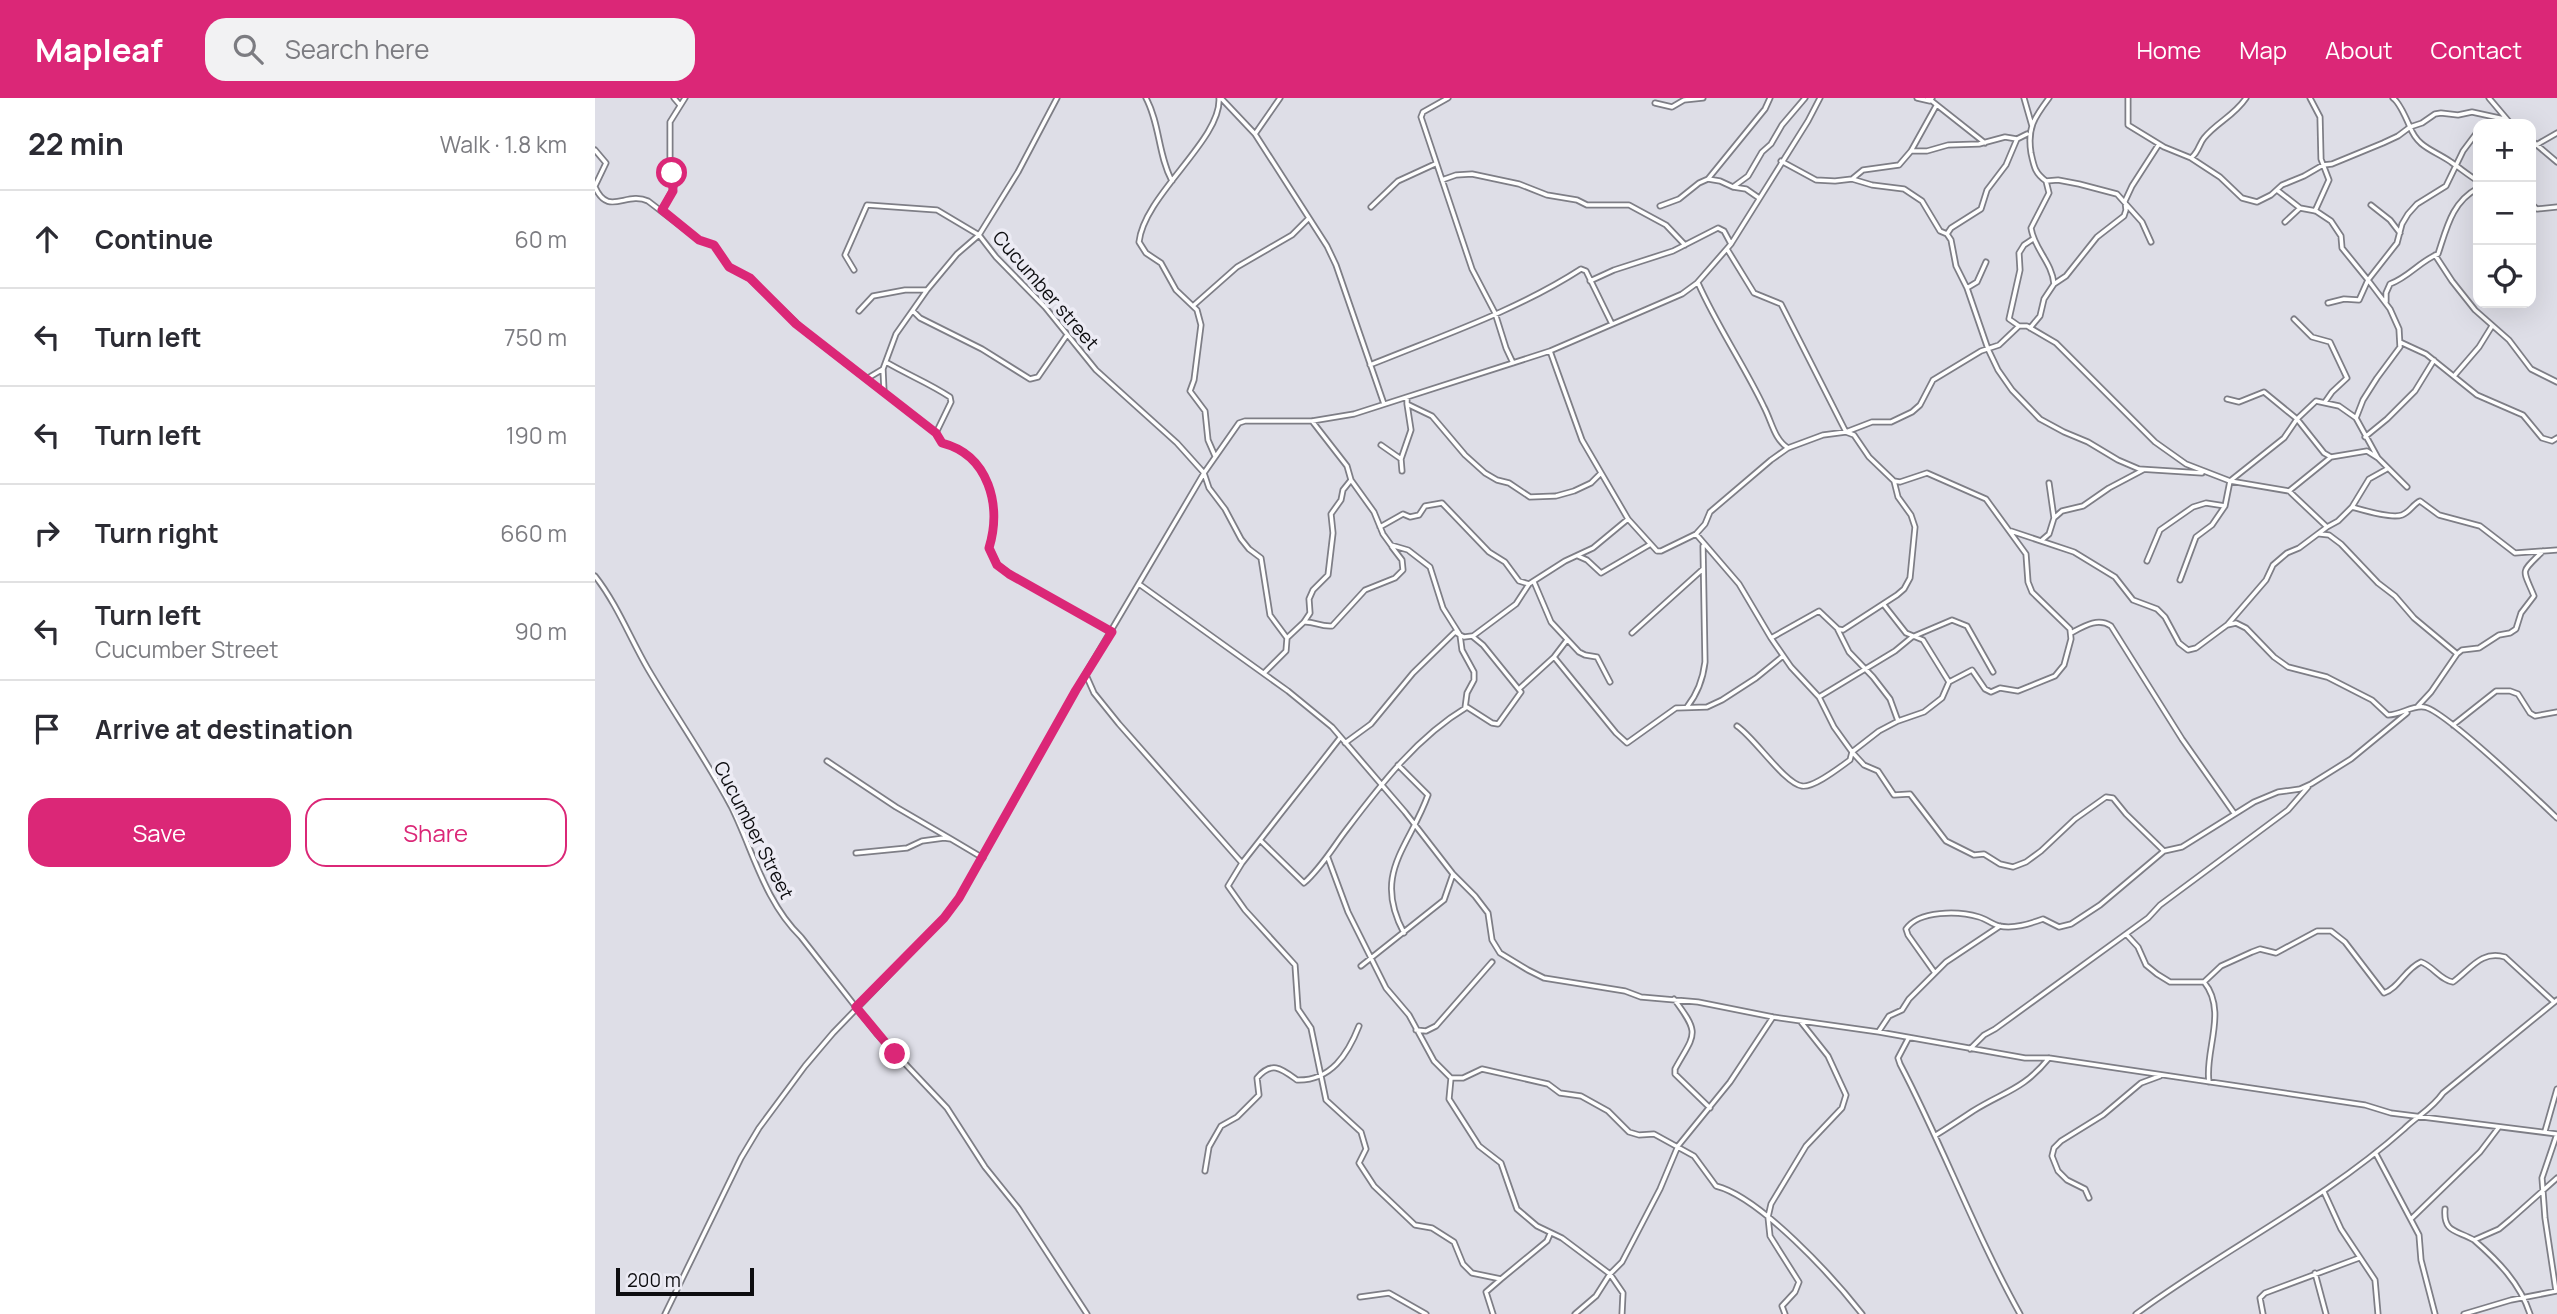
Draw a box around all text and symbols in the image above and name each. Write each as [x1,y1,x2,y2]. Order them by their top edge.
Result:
search box [205,18,695,81]
text: Mapleaf [35,27,163,72]
icon: search [229,30,267,68]
text: Search here [285,31,429,67]
text: Home [2136,33,2201,66]
text: Map [2239,33,2287,66]
text: About [2325,33,2393,66]
text: Contact [2431,33,2522,66]
map controls [2473,119,2536,308]
button: + [2473,119,2536,182]
text: 22 min [28,123,124,164]
text: Walk · 1.8 km [440,128,567,160]
route start [656,157,687,188]
button: − [2473,182,2536,245]
icon: ahead [28,220,66,258]
text: Continue [95,221,213,257]
text: 60 m [515,223,567,255]
street label: Cucumber street [987,225,1105,355]
button: locate [2473,245,2536,308]
icon: left [28,318,66,356]
text: Turn left [95,319,202,355]
text: 750 m [504,321,567,353]
icon: left [28,416,66,454]
text: Turn left [95,417,202,453]
text: 190 m [506,419,567,451]
icon: right [28,514,66,552]
text: Turn right [95,515,219,551]
text: 660 m [500,517,567,549]
text: Turn left [95,597,202,633]
icon: left [28,612,66,650]
text: 90 m [515,615,567,647]
text: Cucumber Street [95,633,279,665]
icon: arrive [28,710,66,748]
text: Arrive at destination [95,711,353,747]
street label: Cucumber Street [708,757,800,903]
button: Save [28,798,291,867]
button: Share [305,798,567,867]
route end [879,1038,910,1069]
scale bar [616,1265,754,1297]
text: 200 m [627,1267,681,1293]

